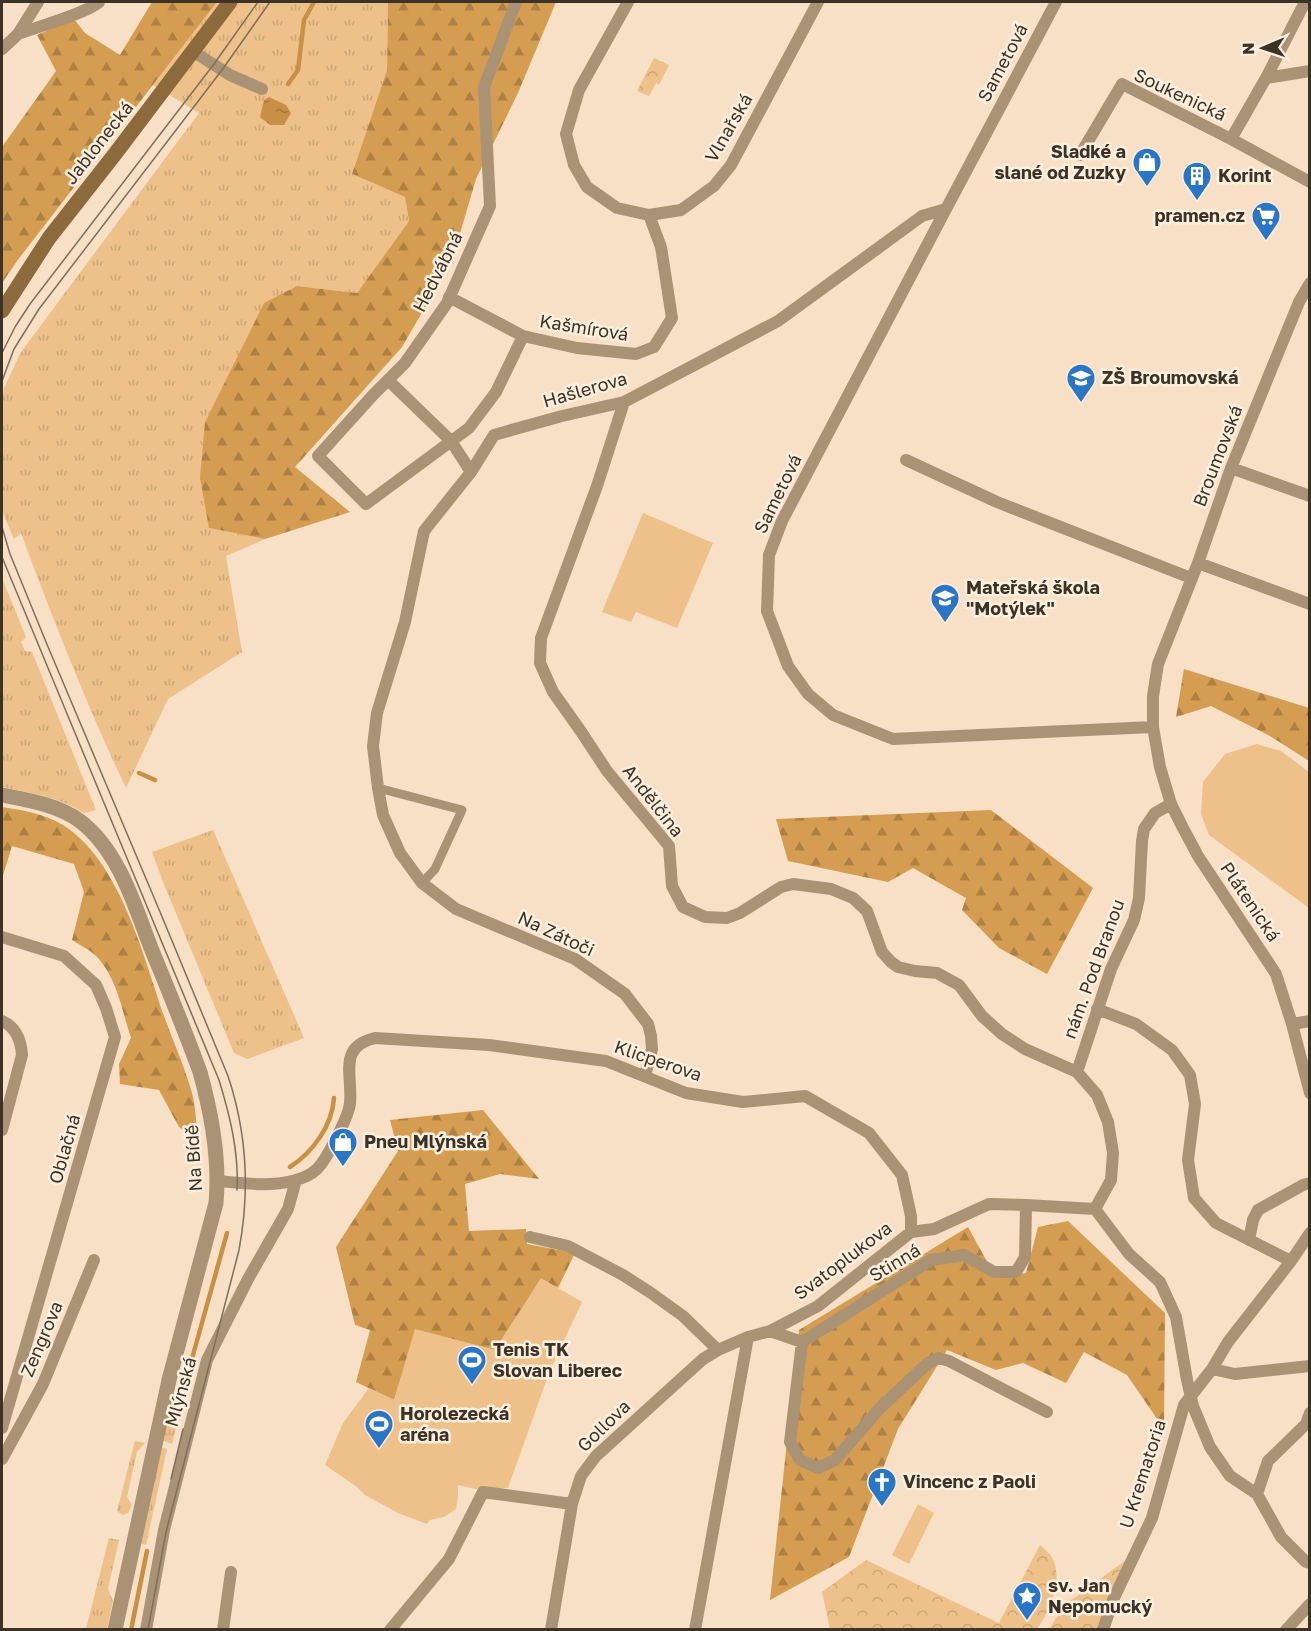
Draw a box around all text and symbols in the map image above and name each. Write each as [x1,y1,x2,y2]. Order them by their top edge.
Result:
north arrow [1233,18,1293,78]
street label: Sametová [972,20,1032,105]
text: N [1238,42,1258,55]
street label: Soukenická [1131,63,1230,125]
street label: Vlnařská [700,89,757,166]
street label: Jablonecká [59,97,137,188]
place label: Sladké a slané od Zuzky [994,140,1126,183]
shop icon: Sladké a slané od Zuzky [1131,146,1163,188]
building icon: Korint [1181,160,1213,202]
place label: Korint [1218,164,1272,186]
supermarket icon: pramen.cz [1250,200,1282,242]
place label: pramen.cz [1154,204,1245,226]
street label: Hedvábná [408,228,467,315]
street label: Kašmírová [538,309,630,345]
school or university icon: ZŠ Broumovská [1065,362,1097,404]
place label: ZŠ Broumovská [1102,366,1238,388]
street label: Hašlerova [540,367,629,412]
street label: Broumovská [1188,402,1246,509]
street label: Sametová [748,450,806,537]
place label: Mateřská škola "Motýlek" [966,576,1100,619]
school or university icon: Mateřská škola "Motýlek" [929,582,961,624]
street label: Andělčina [619,760,689,841]
street label: Plátenická [1216,858,1285,945]
street label: nám. Pod Branou [1058,896,1129,1041]
street label: Na Zátoči [515,906,598,960]
street label: Klicperova [612,1035,705,1085]
street label: Oblačná [44,1111,84,1186]
street label: Na Bídě [180,1124,206,1192]
shop icon: Pneu Mlýnská [327,1126,359,1168]
place label: Pneu Mlýnská [364,1130,487,1152]
street label: Svatoplukova [789,1216,896,1304]
street label: Stinná [865,1238,924,1286]
street label: Zengrova [15,1297,67,1380]
place label: Tenis TK Slovan Liberec [493,1338,622,1381]
sports icon: Tenis TK Slovan Liberec [456,1344,488,1386]
street label: Mlýnská [160,1354,200,1429]
street label: Gollova [572,1395,634,1456]
place label: Horolezecká aréna [400,1402,509,1445]
sports icon: Horolezecká aréna [363,1408,395,1450]
street label: U Krematoria [1114,1416,1170,1531]
church icon: Vincenc z Paoli [866,1466,898,1508]
place label: Vincenc z Paoli [903,1470,1036,1492]
place label: sv. Jan Nepomucký [1048,1574,1153,1617]
place icon: sv. Jan Nepomucký [1011,1580,1043,1622]

